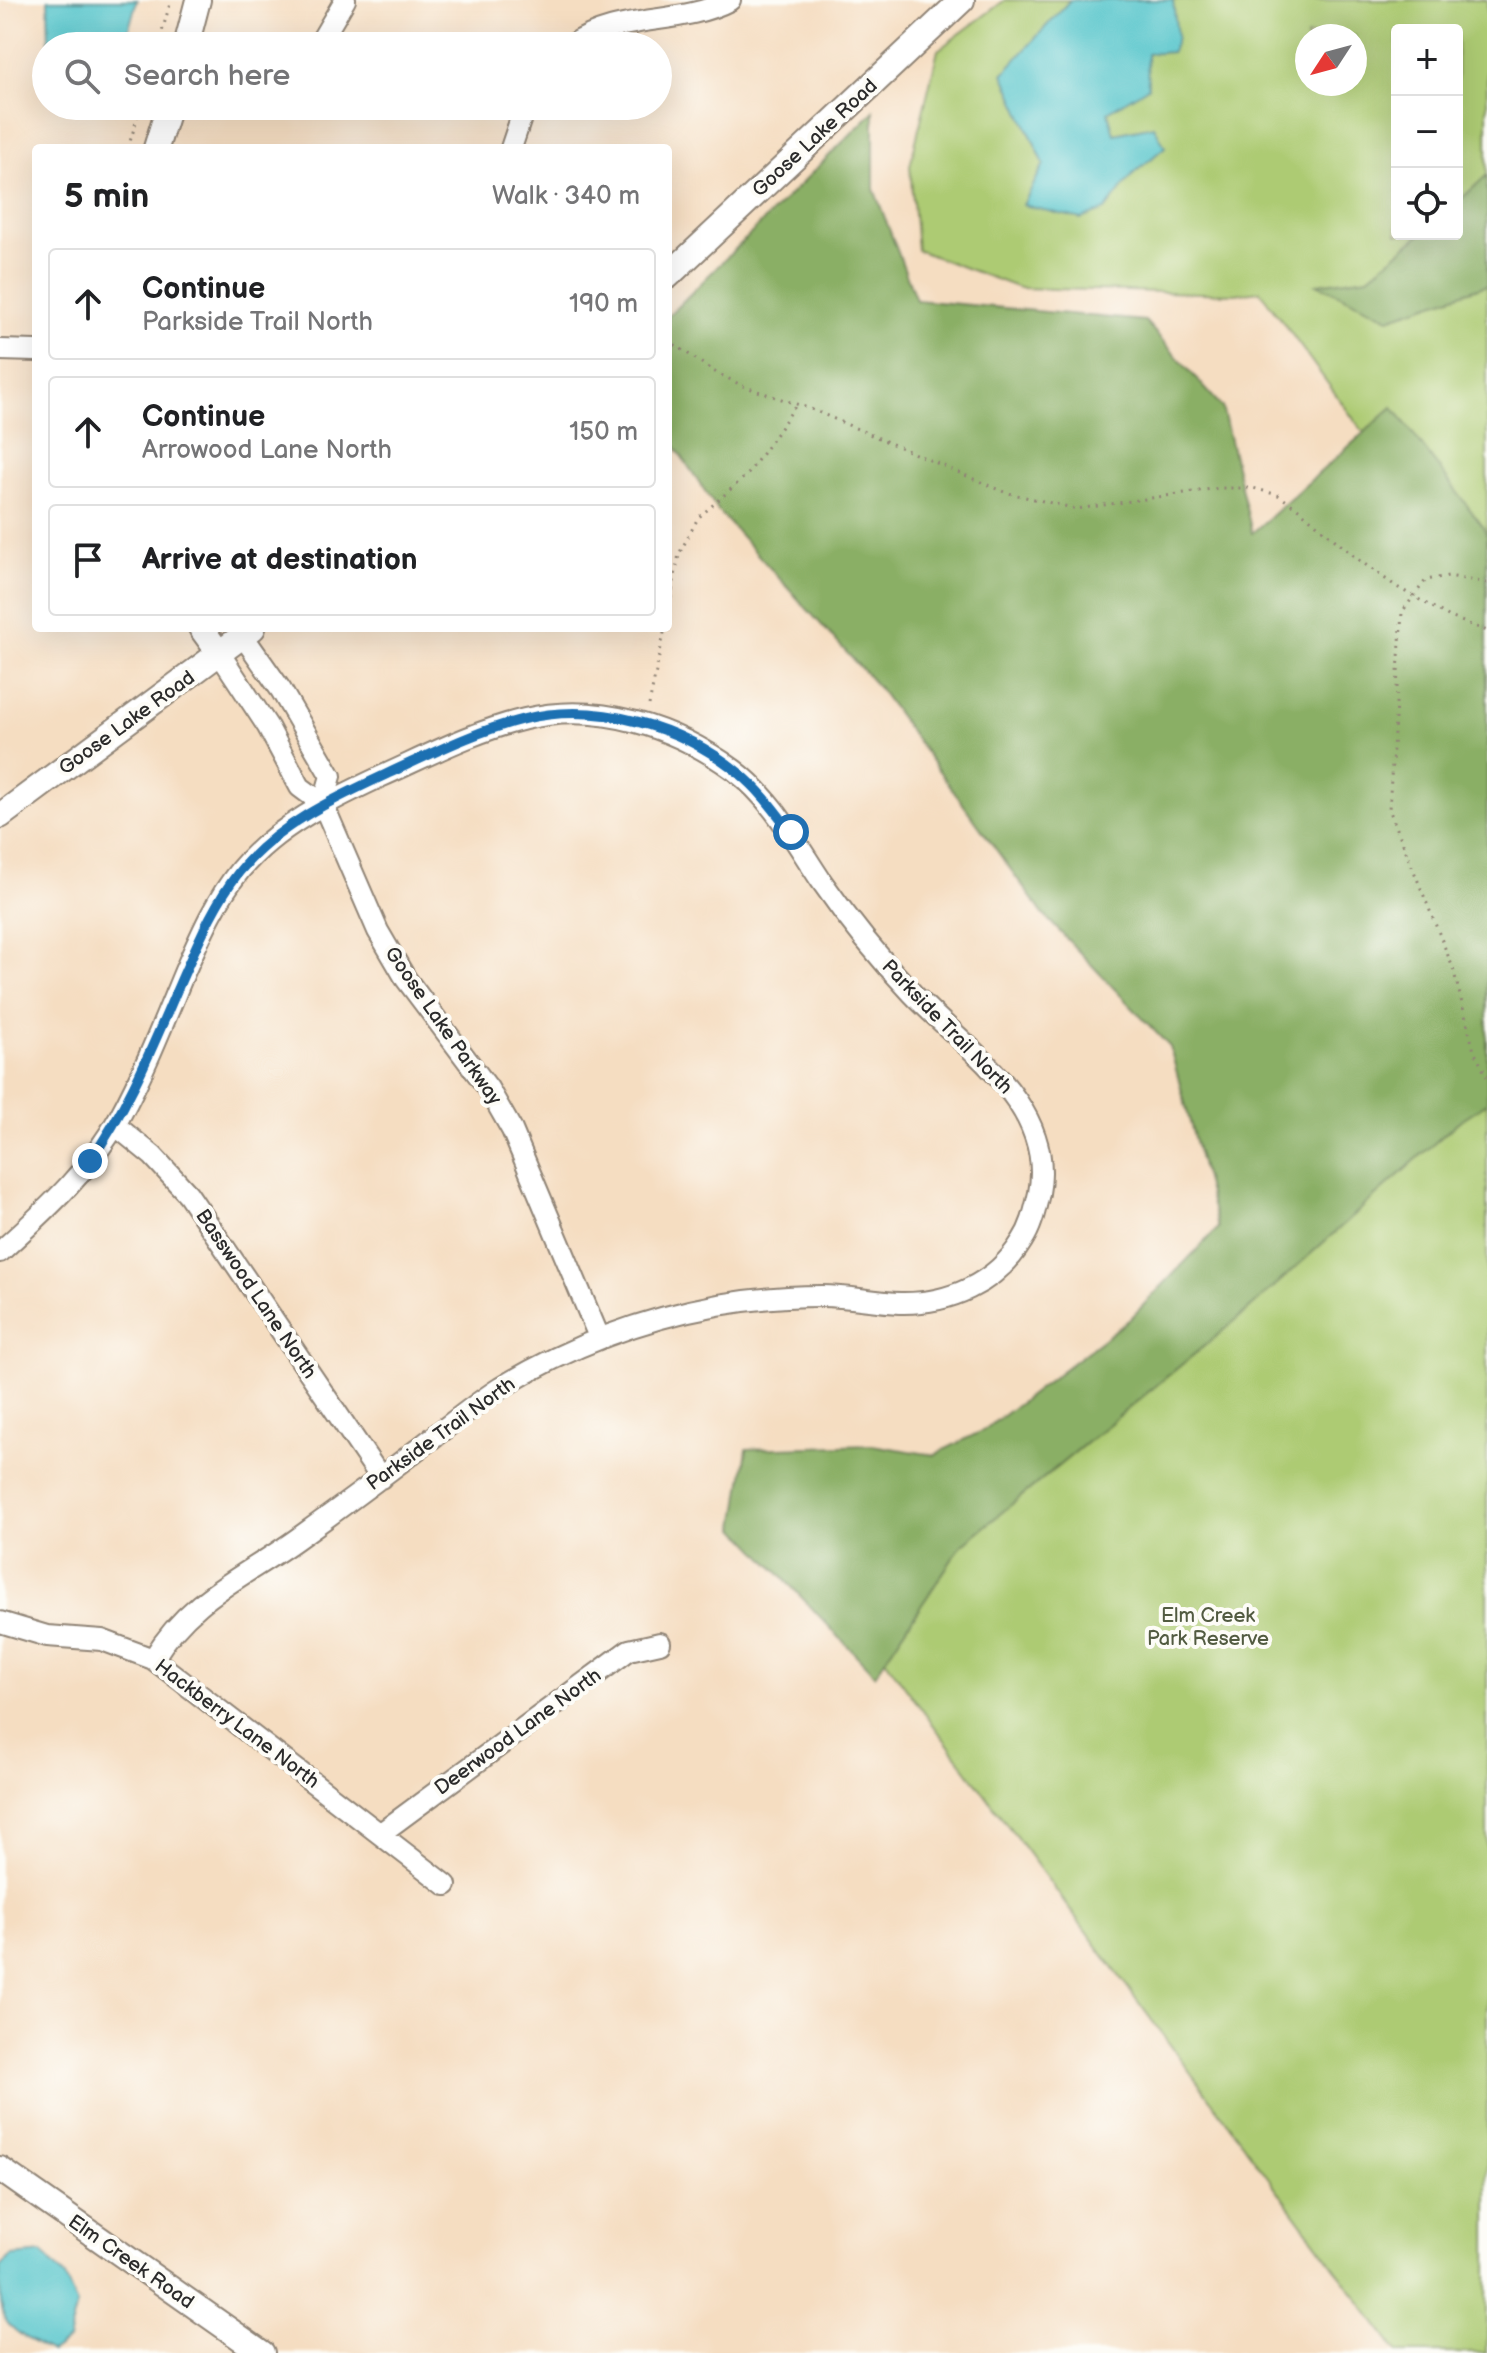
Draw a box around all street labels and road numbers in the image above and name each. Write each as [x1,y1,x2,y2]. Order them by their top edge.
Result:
street label: Goose Lake Road [748,74,882,202]
street label: Goose Lake Road [54,666,200,780]
street label: Goose Lake Parkway [379,942,507,1110]
street label: Parkside Trail North [877,955,1017,1099]
street label: Basswood Lane North [190,1205,322,1383]
street label: Parkside Trail North [362,1372,520,1496]
street label: Hackberry Lane North [150,1654,324,1794]
street label: Deerwood Lane North [430,1664,606,1800]
street label: Elm Creek Road [64,2210,198,2314]

